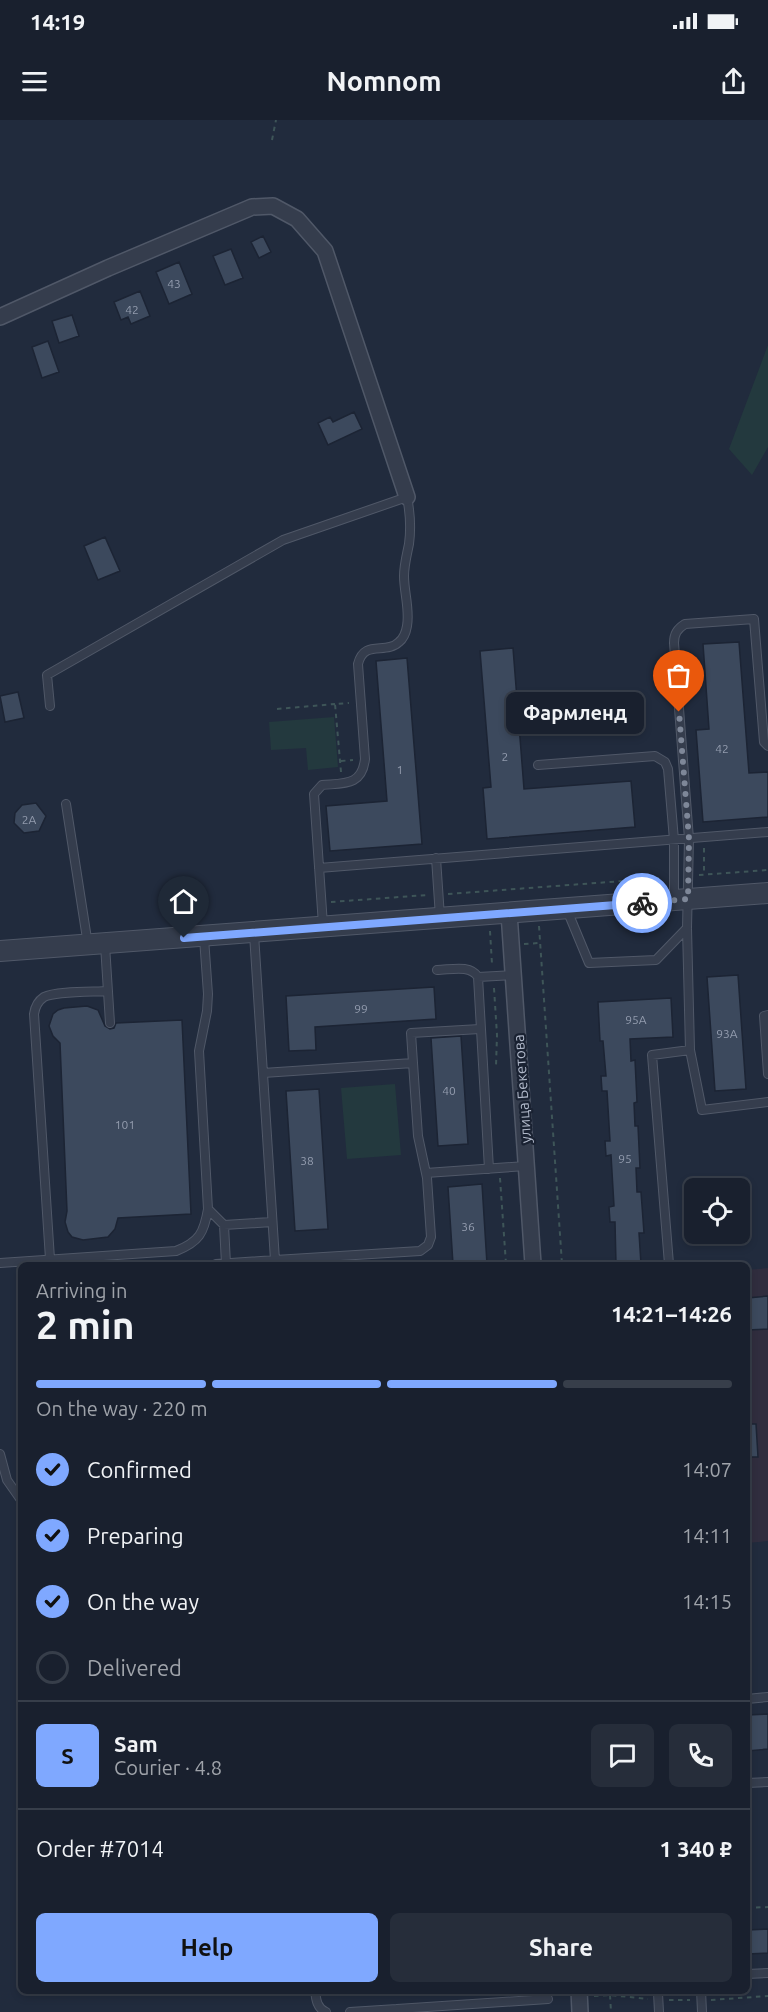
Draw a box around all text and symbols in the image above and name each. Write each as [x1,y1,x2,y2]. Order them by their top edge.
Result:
text: 14:19 [30,9,85,34]
icon: menu [18,65,51,98]
icon: share [717,65,750,98]
text: Nomnom [327,66,442,96]
house number: 43 [167,277,181,290]
house number: 42 [125,303,139,316]
pin [653,650,704,712]
icon: bag [662,659,695,692]
callout: Фармленд [505,691,643,733]
text: Фармленд [523,701,627,724]
house number: 42 [715,742,729,755]
house number: 2 [502,750,508,763]
house number: 1 [397,763,403,776]
house number: 2А [22,813,36,826]
courier [612,873,672,933]
pin [158,876,209,938]
icon: home [167,885,200,918]
icon: bike [626,887,659,920]
house number: 99 [354,1002,368,1015]
house number: 95А [625,1013,647,1026]
house number: 93А [716,1027,738,1040]
street label: улица Бекетова [510,1034,534,1144]
house number: 40 [442,1084,456,1097]
house number: 101 [115,1118,135,1131]
house number: 95 [618,1152,632,1165]
house number: 38 [300,1154,314,1167]
map controls [684,1178,750,1244]
button: locate [684,1178,750,1244]
house number: 36 [461,1220,475,1233]
text: Arriving in [36,1279,127,1302]
text: 14:21–14:26 [611,1301,732,1326]
text: 2 min [36,1303,135,1346]
text: On the way · 220 m [36,1397,208,1420]
icon: check [36,1453,69,1486]
text: Confirmed [87,1457,192,1482]
text: 14:07 [682,1458,732,1481]
icon: check [36,1519,69,1552]
text: Preparing [87,1523,184,1548]
text: 14:11 [682,1524,732,1547]
icon: check [36,1585,69,1618]
text: On the way [87,1589,199,1614]
text: 14:15 [682,1590,732,1613]
text: Delivered [87,1655,182,1680]
button: chat [591,1724,654,1787]
button: phone [669,1724,732,1787]
text: Sam [114,1731,158,1756]
text: S [61,1743,74,1768]
text: Courier · 4.8 [114,1756,222,1779]
text: Order #7014 [36,1836,164,1861]
text: 1 340 ₽ [660,1836,732,1861]
button: Help [36,1913,378,1982]
button: Share [390,1913,732,1982]

